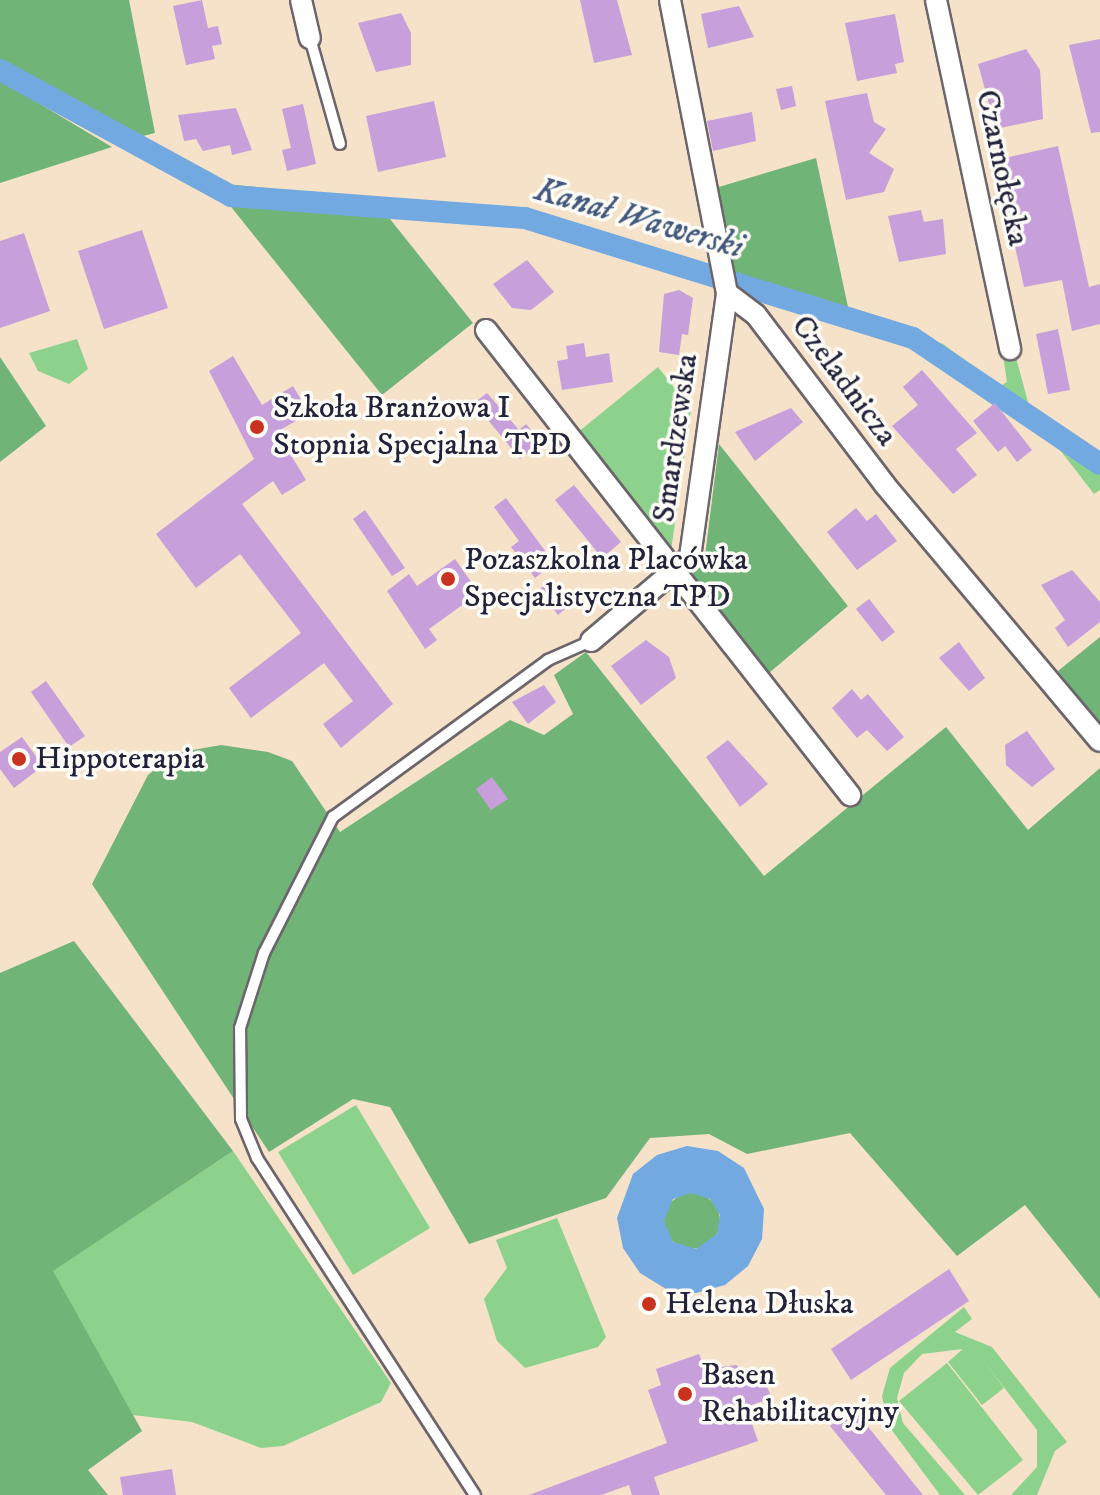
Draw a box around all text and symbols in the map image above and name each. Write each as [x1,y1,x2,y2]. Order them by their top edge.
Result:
street label: Czarnołęcka [967,87,1037,249]
water label: Kanał Wawerski [530,170,748,268]
street label: Czeladnicza [782,308,906,454]
street label: Smardzewska [645,351,707,525]
place label: Szkoła Branżowa I Stopnia Specjalna TPD [273,390,572,465]
marker: Szkoła Branżowa I Stopnia Specjalna TPD [248,418,266,436]
place label: Pozaszkolna Placówka Specjalistyczna TPD [464,542,748,617]
marker: Pozaszkolna Placówka Specjalistyczna TPD [439,570,457,588]
place label: Hippoterapia [35,740,205,778]
marker: Hippoterapia [10,750,28,768]
place label: Helena Dłuska [665,1285,854,1323]
marker: Helena Dłuska [640,1295,658,1313]
place label: Basen Rehabilitacyjny [701,1357,899,1432]
marker: Basen Rehabilitacyjny [676,1385,694,1403]

